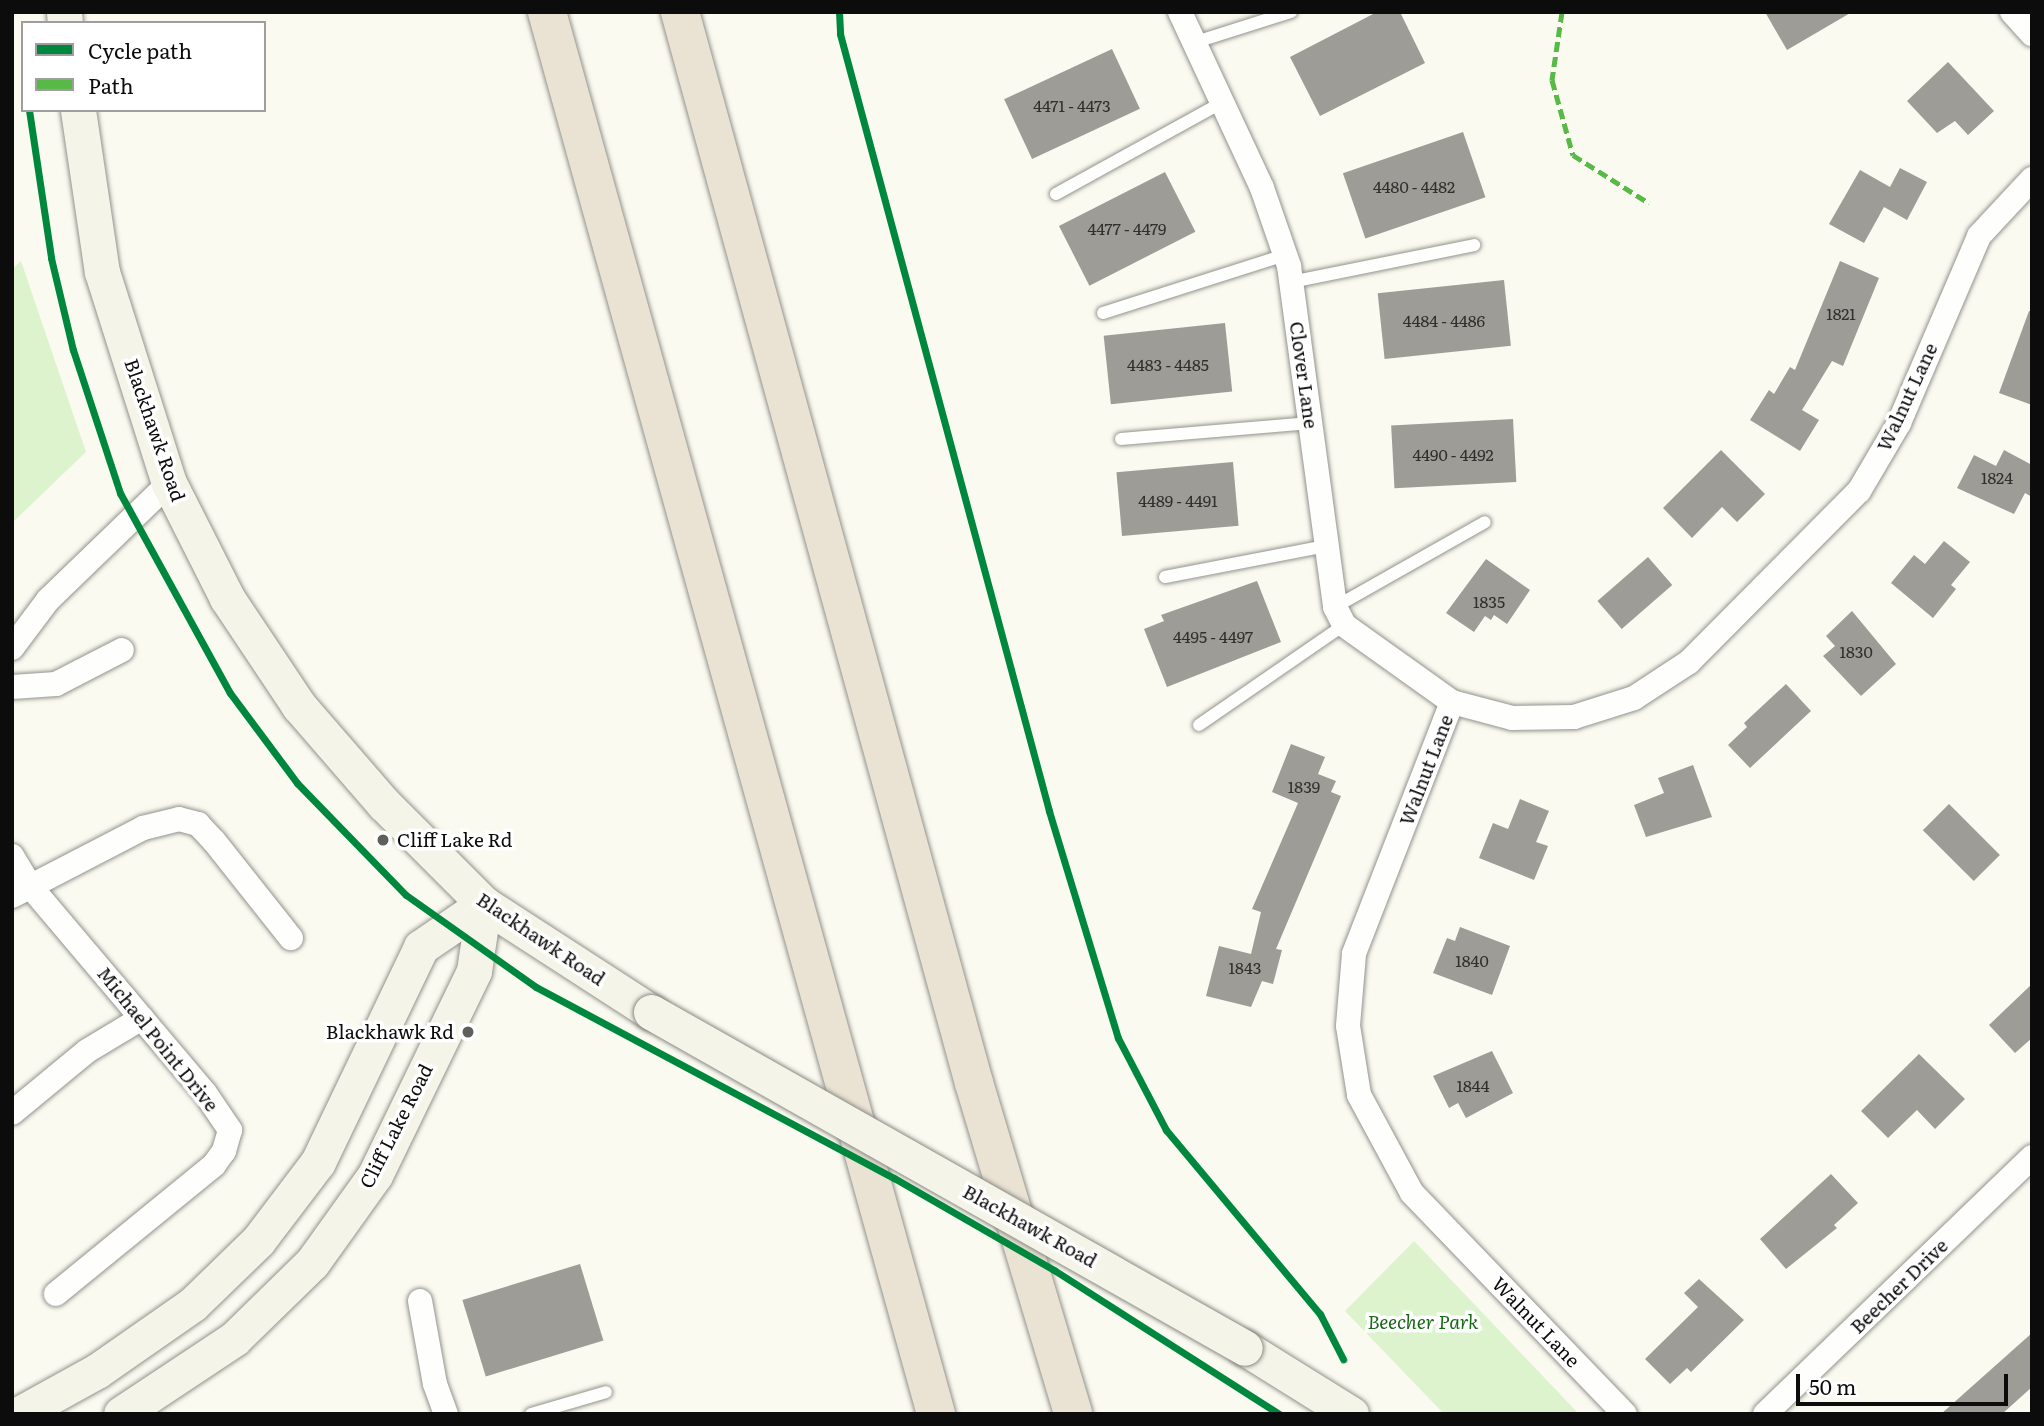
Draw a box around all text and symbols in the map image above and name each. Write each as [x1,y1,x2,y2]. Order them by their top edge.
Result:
legend [21,21,266,112]
text: Cycle path [88,34,192,65]
text: Path [88,69,134,100]
house number: 4471 - 4473 [1033,95,1111,115]
house number: 4480 - 4482 [1373,176,1455,196]
house number: 4477 - 4479 [1088,218,1166,238]
house number: 1821 [1826,303,1856,323]
house number: 4484 - 4486 [1403,310,1485,330]
street label: Clover Lane [1285,320,1323,430]
street label: Walnut Lane [1872,339,1942,455]
house number: 4483 - 4485 [1127,354,1209,374]
street label: Blackhawk Road [120,356,190,504]
house number: 4490 - 4492 [1412,444,1494,464]
house number: 1824 [1981,467,2013,487]
house number: 4489 - 4491 [1138,490,1218,510]
house number: 1835 [1473,591,1505,611]
house number: 4495 - 4497 [1173,626,1253,646]
house number: 1830 [1839,641,1873,661]
street label: Walnut Lane [1394,712,1458,828]
house number: 1839 [1288,776,1320,796]
place label: Cliff Lake Rd [397,829,512,851]
marker: Cliff Lake Rd [375,832,391,848]
street label: Blackhawk Road [473,888,609,990]
house number: 1840 [1455,950,1489,970]
house number: 1843 [1229,957,1261,977]
street label: Michael Point Drive [93,962,223,1116]
place label: Blackhawk Rd [326,1021,454,1043]
marker: Blackhawk Rd [460,1024,476,1040]
street label: Cliff Lake Road [355,1060,437,1192]
house number: 1844 [1457,1075,1489,1095]
street label: Blackhawk Road [959,1180,1101,1272]
street label: Beecher Drive [1846,1234,1952,1338]
street label: Walnut Lane [1487,1272,1585,1372]
park label: Beecher Park [1367,1311,1479,1333]
scale bar [1799,1360,2011,1404]
text: 50 m [1809,1370,1856,1401]

